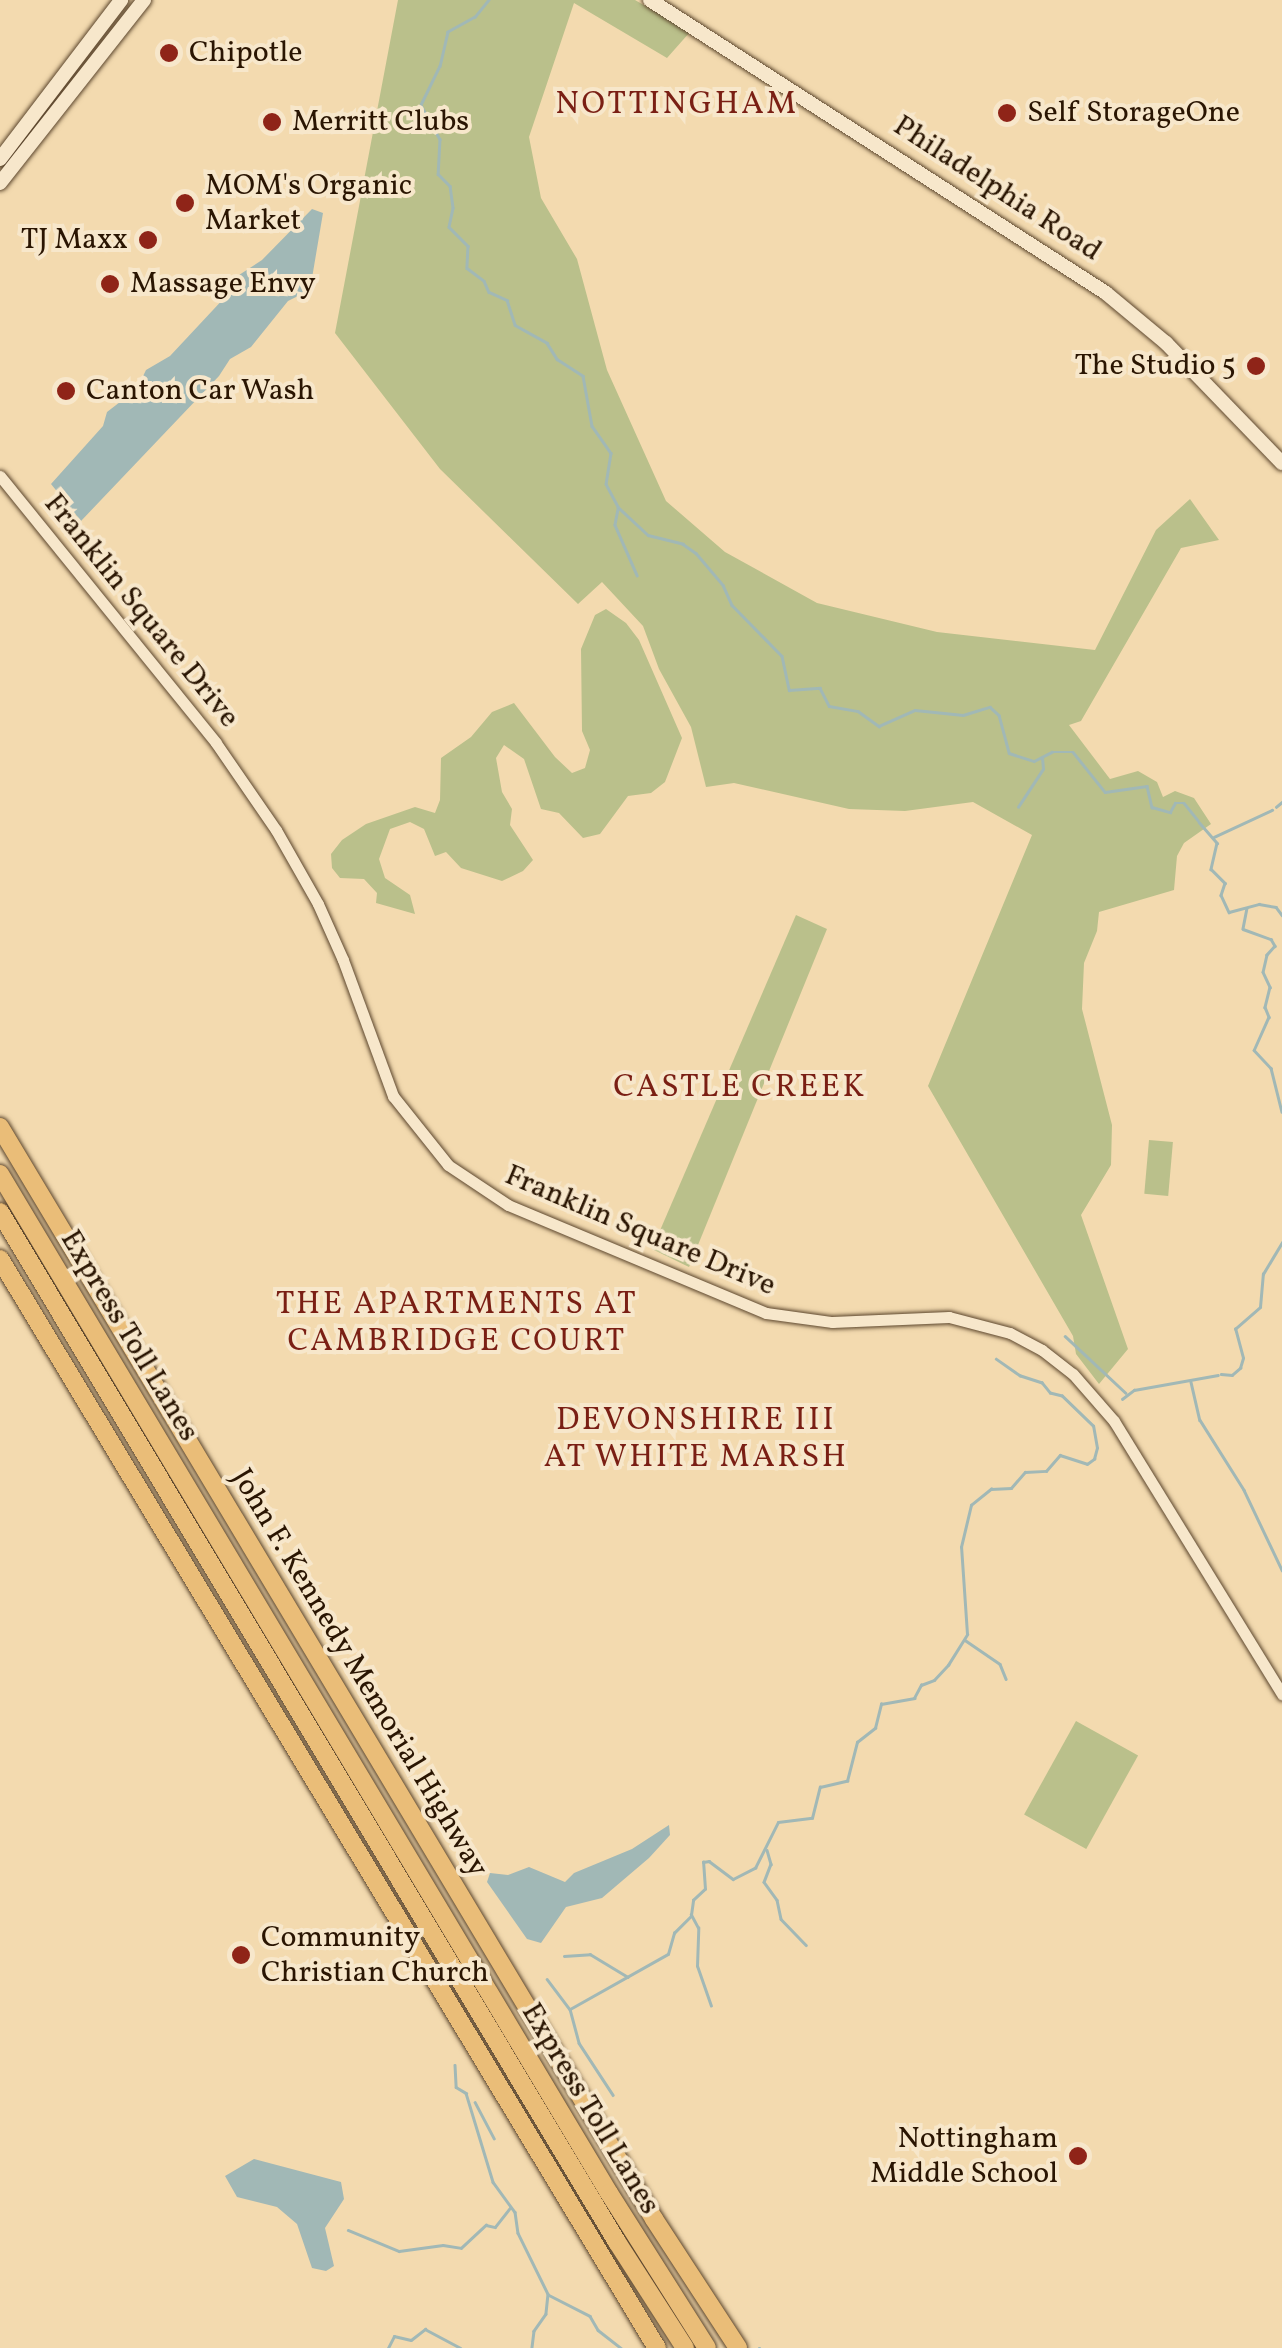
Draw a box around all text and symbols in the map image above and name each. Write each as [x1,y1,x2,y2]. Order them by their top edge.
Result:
place label: Chipotle [189,35,302,71]
marker: Chipotle [158,42,180,64]
district label: NOTTINGHAM [555,86,799,124]
place label: Self StorageOne [1027,95,1237,131]
marker: Self StorageOne [996,102,1018,124]
place label: Merritt Clubs [292,104,469,140]
street label: Philadelphia Road [886,108,1108,270]
marker: Merritt Clubs [261,111,283,133]
place label: MOM's Organic Market [205,168,412,238]
marker: MOM's Organic Market [174,192,196,214]
place label: TJ Maxx [21,222,128,258]
marker: TJ Maxx [137,229,159,251]
place label: Massage Envy [130,266,316,302]
marker: Massage Envy [99,273,121,295]
place label: The Studio 5 [1075,348,1236,384]
marker: The Studio 5 [1245,355,1267,377]
place label: Canton Car Wash [86,373,315,409]
marker: Canton Car Wash [55,380,77,402]
street label: Franklin Square Drive [36,487,246,735]
district label: CASTLE CREEK [613,1069,867,1107]
street label: Franklin Square Drive [499,1158,781,1304]
street label: Express Toll Lanes [51,1223,207,1449]
district label: THE APARTMENTS AT CAMBRIDGE COURT [276,1287,638,1362]
district label: DEVONSHIRE III AT WHITE MARSH [543,1403,849,1478]
street label: John F. Kennedy Memorial Highway [222,1462,496,1884]
place label: Community Christian Church [261,1920,489,1990]
marker: Community Christian Church [230,1944,252,1966]
street label: Express Toll Lanes [512,1996,668,2222]
place label: Nottingham Middle School [870,2121,1058,2192]
marker: Nottingham Middle School [1067,2145,1089,2167]

